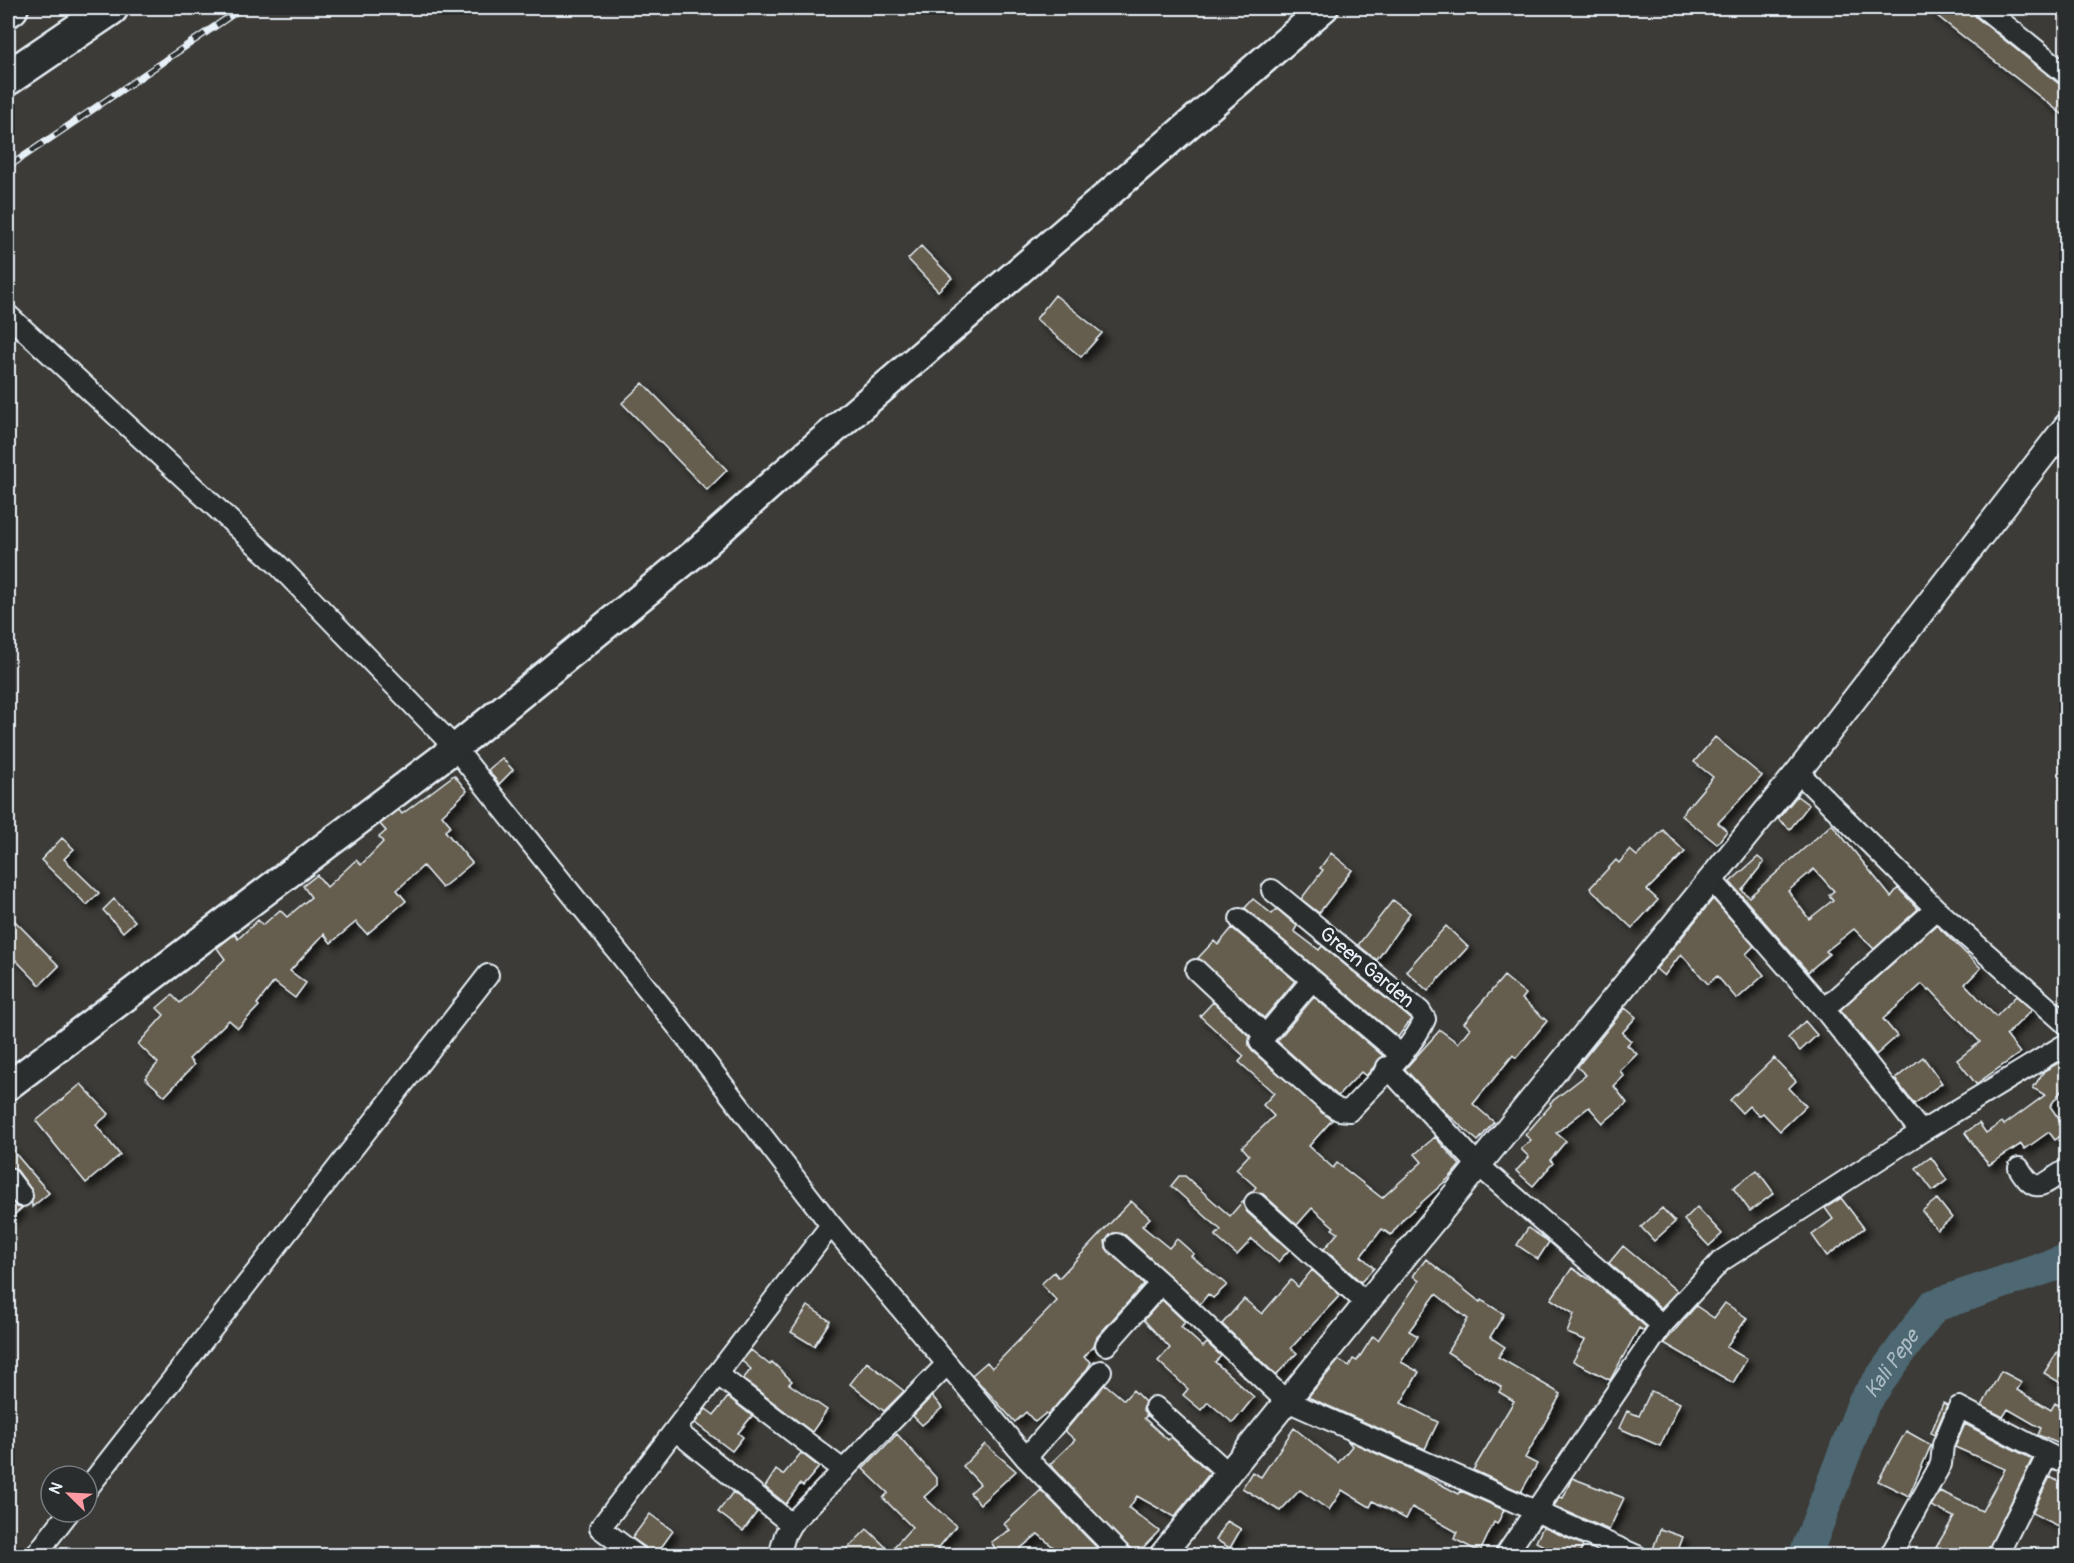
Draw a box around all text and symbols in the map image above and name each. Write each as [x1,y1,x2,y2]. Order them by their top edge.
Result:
street label: Green Garden [1314,921,1420,1013]
water label: Kali Pepe [1858,1322,1927,1403]
north arrow [39,1464,99,1524]
text: N [45,1479,68,1497]

